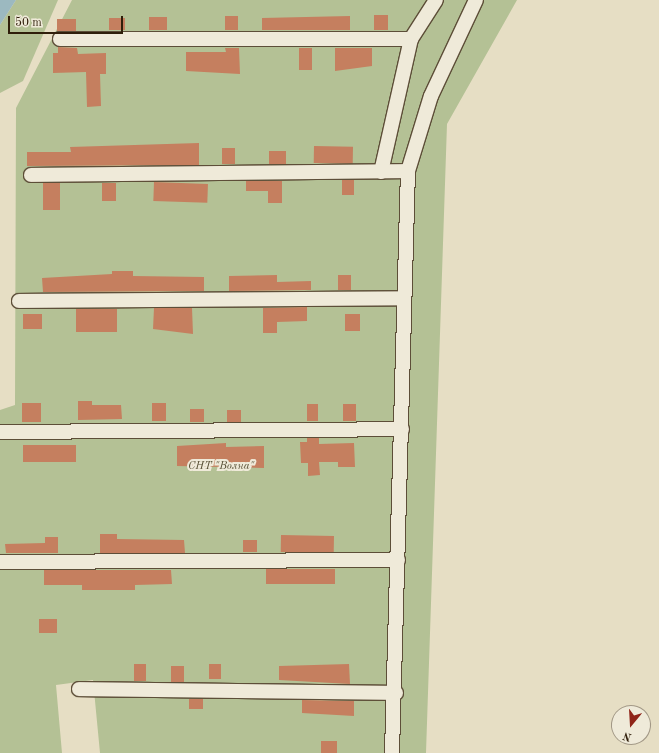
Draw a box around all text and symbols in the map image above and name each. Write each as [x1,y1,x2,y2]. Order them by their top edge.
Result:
scale bar [10,8,125,34]
text: 50 m [15,17,42,29]
park label: СНТ "Волна" [188,460,254,474]
north arrow [611,705,651,745]
text: N [622,729,633,742]

